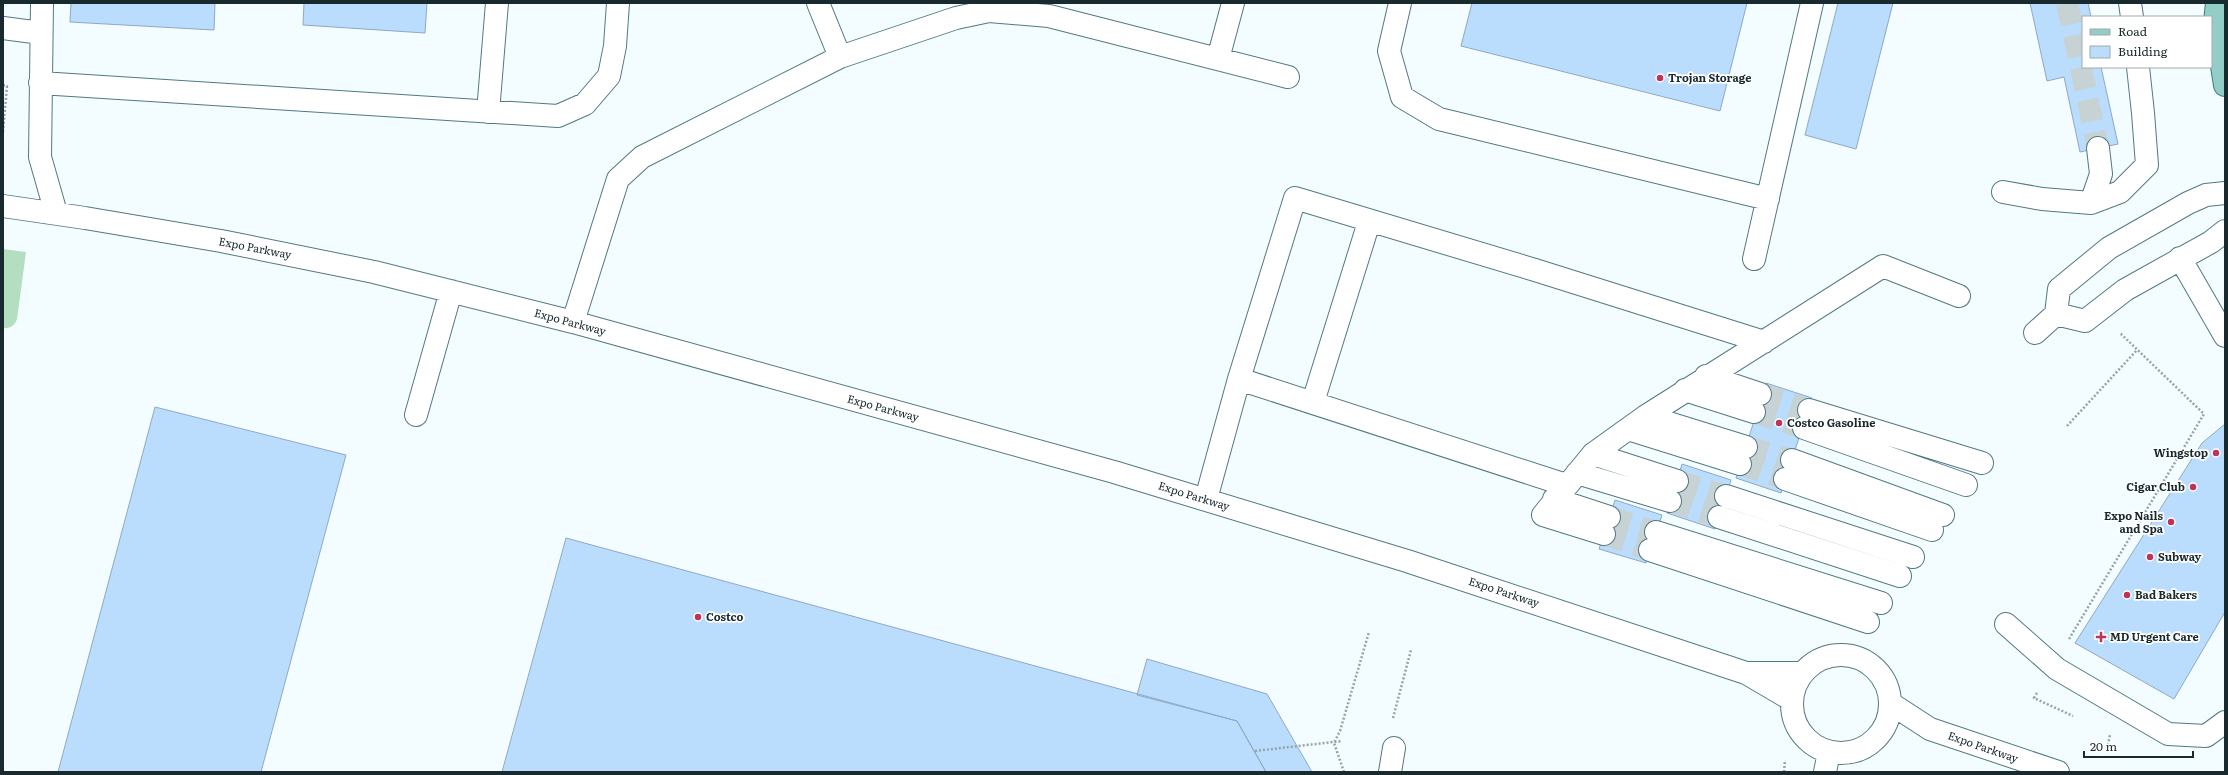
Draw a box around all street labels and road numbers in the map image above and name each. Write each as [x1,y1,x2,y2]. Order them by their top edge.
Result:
street label: Expo Parkway [218,232,294,262]
street label: Expo Parkway [533,304,609,338]
street label: Expo Parkway [846,390,922,424]
street label: Expo Parkway [1157,477,1232,514]
street label: Expo Parkway [1467,572,1542,610]
street label: Expo Parkway [1946,727,2021,766]

